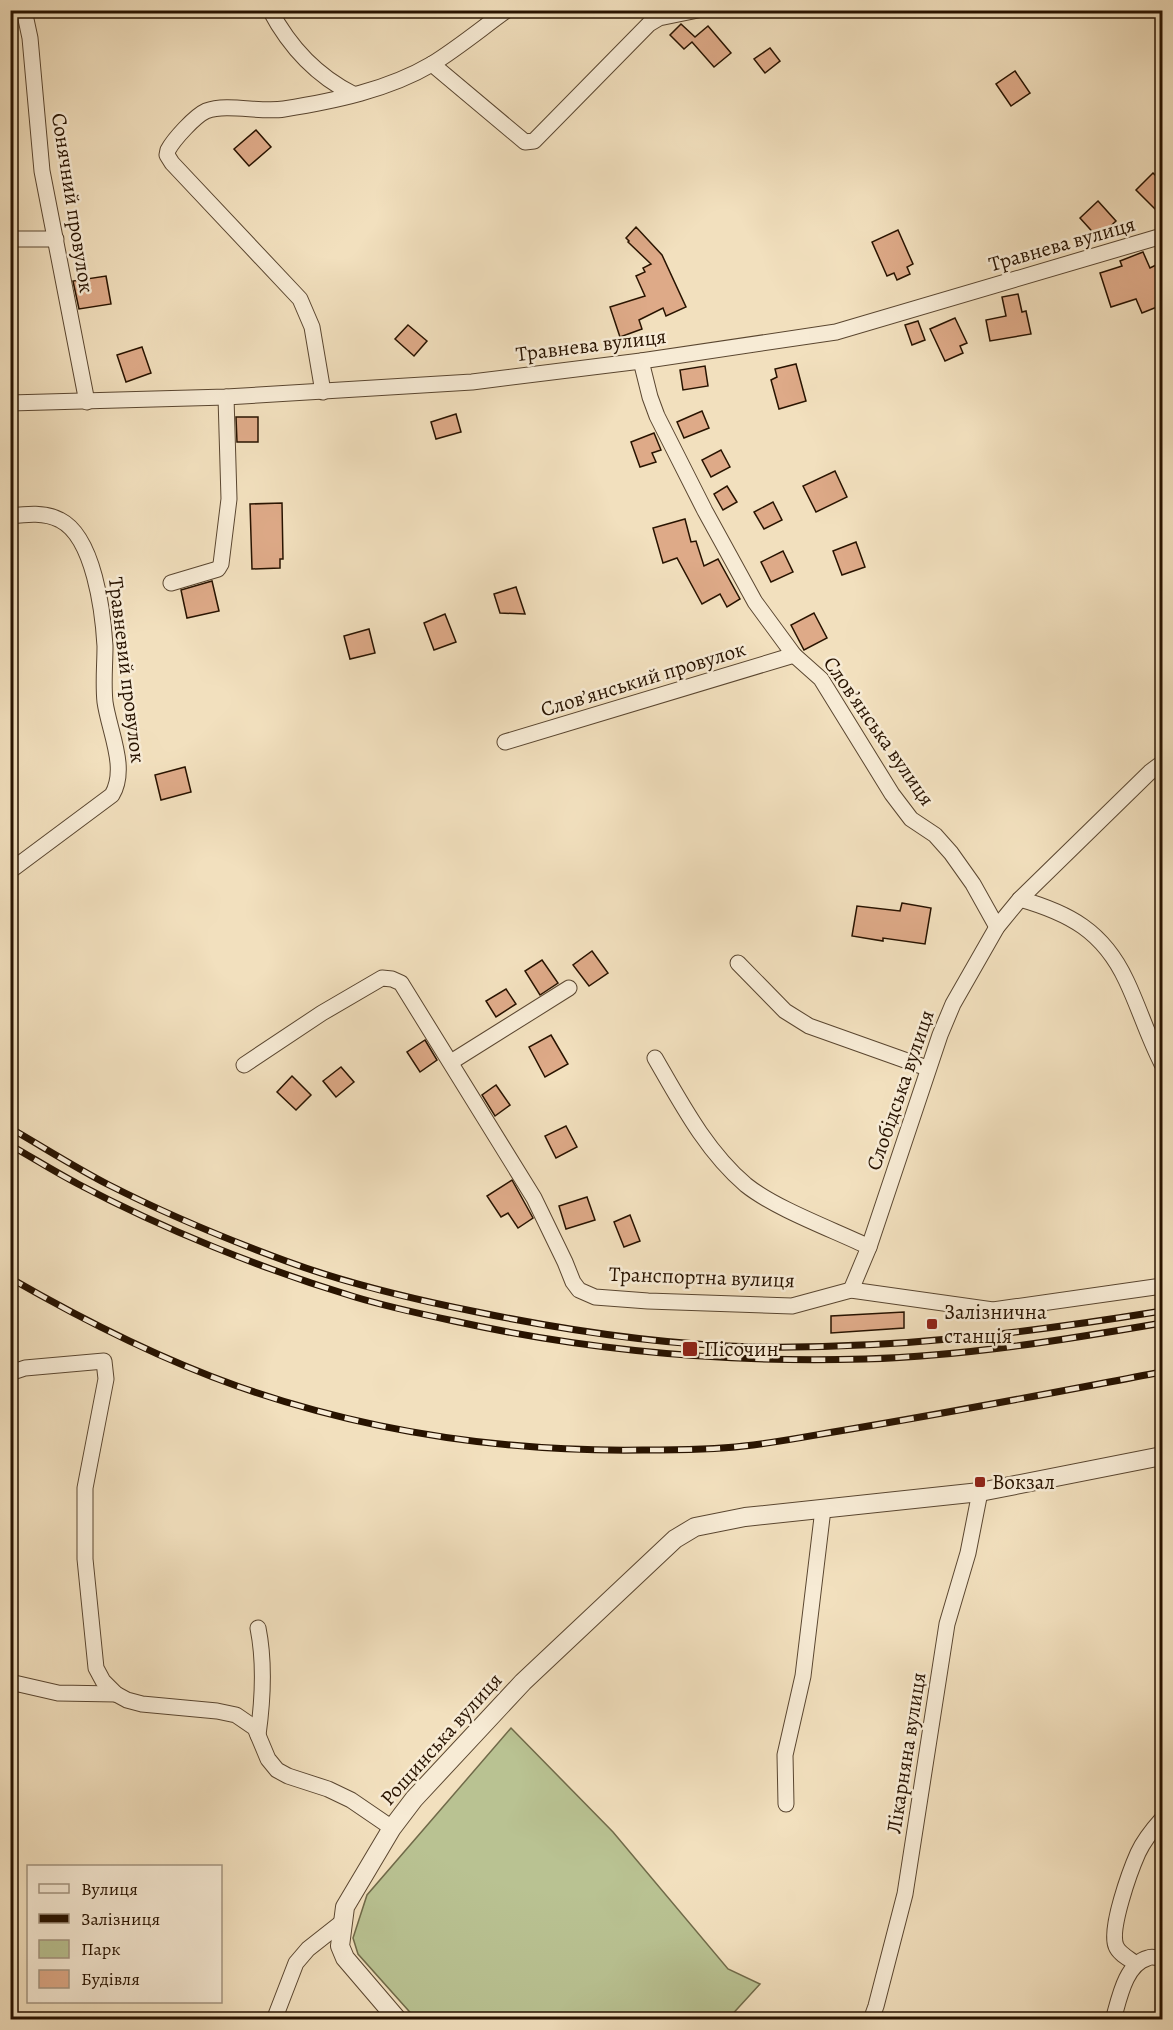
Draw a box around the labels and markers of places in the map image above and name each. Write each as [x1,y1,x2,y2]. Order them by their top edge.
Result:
place label: Залізнична станція [944,1298,1047,1350]
marker: Залізнична станція [925,1317,939,1331]
place label: Пісочин [704,1335,779,1363]
marker: Пісочин [681,1340,699,1358]
place label: Вокзал [992,1468,1055,1496]
marker: Вокзал [973,1475,987,1489]

